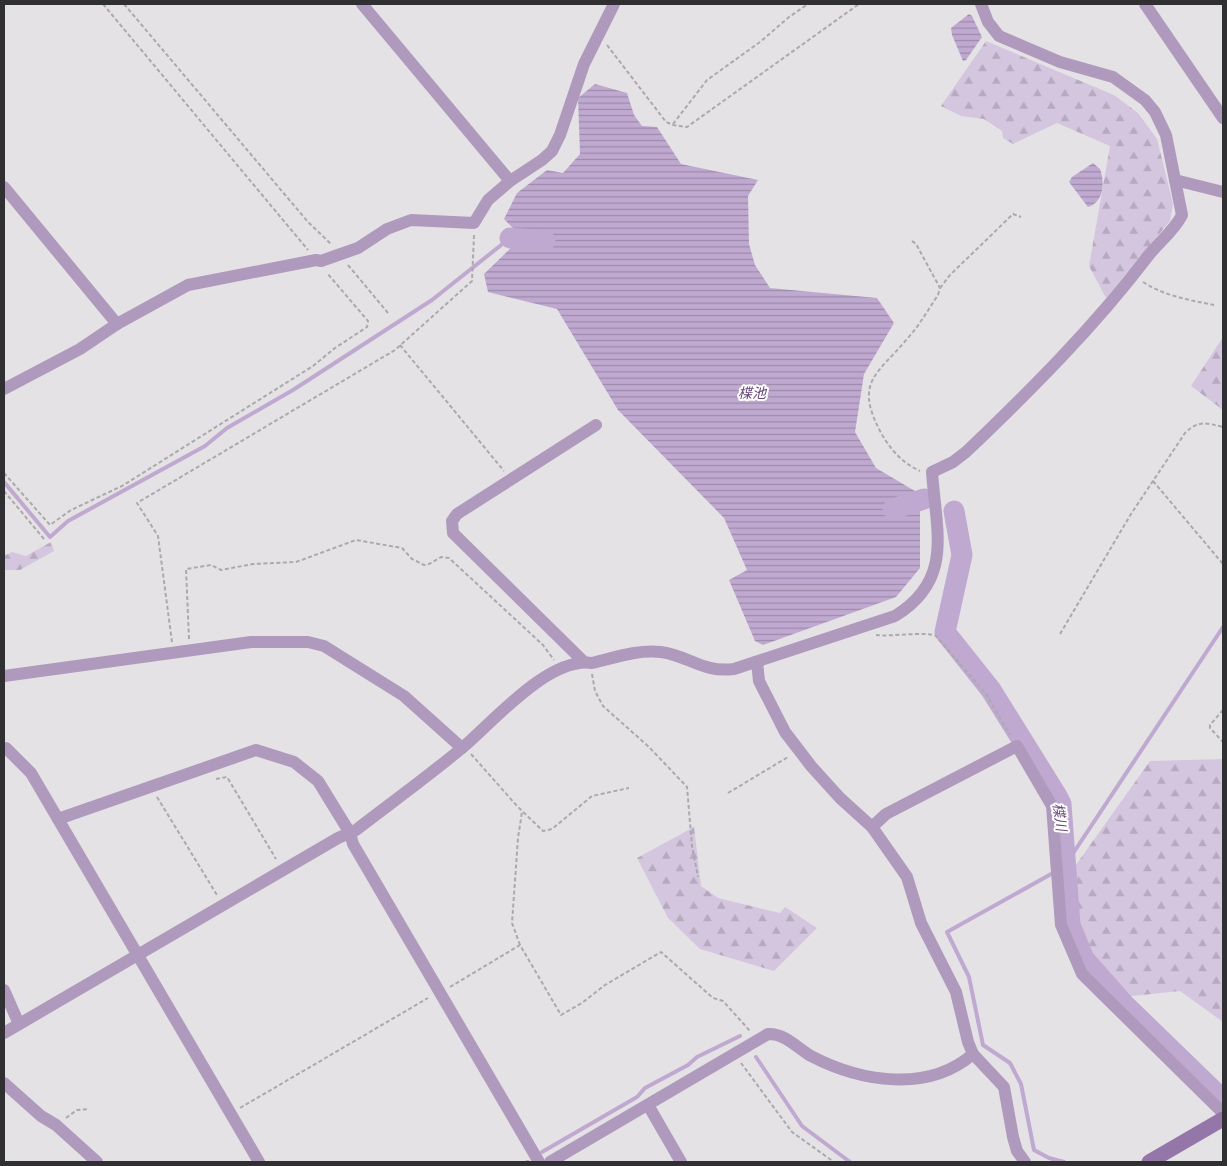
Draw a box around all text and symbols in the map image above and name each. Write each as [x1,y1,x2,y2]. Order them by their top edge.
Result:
water label: 楪池 [738,384,768,402]
water label: 楪川 [1049,802,1071,834]

